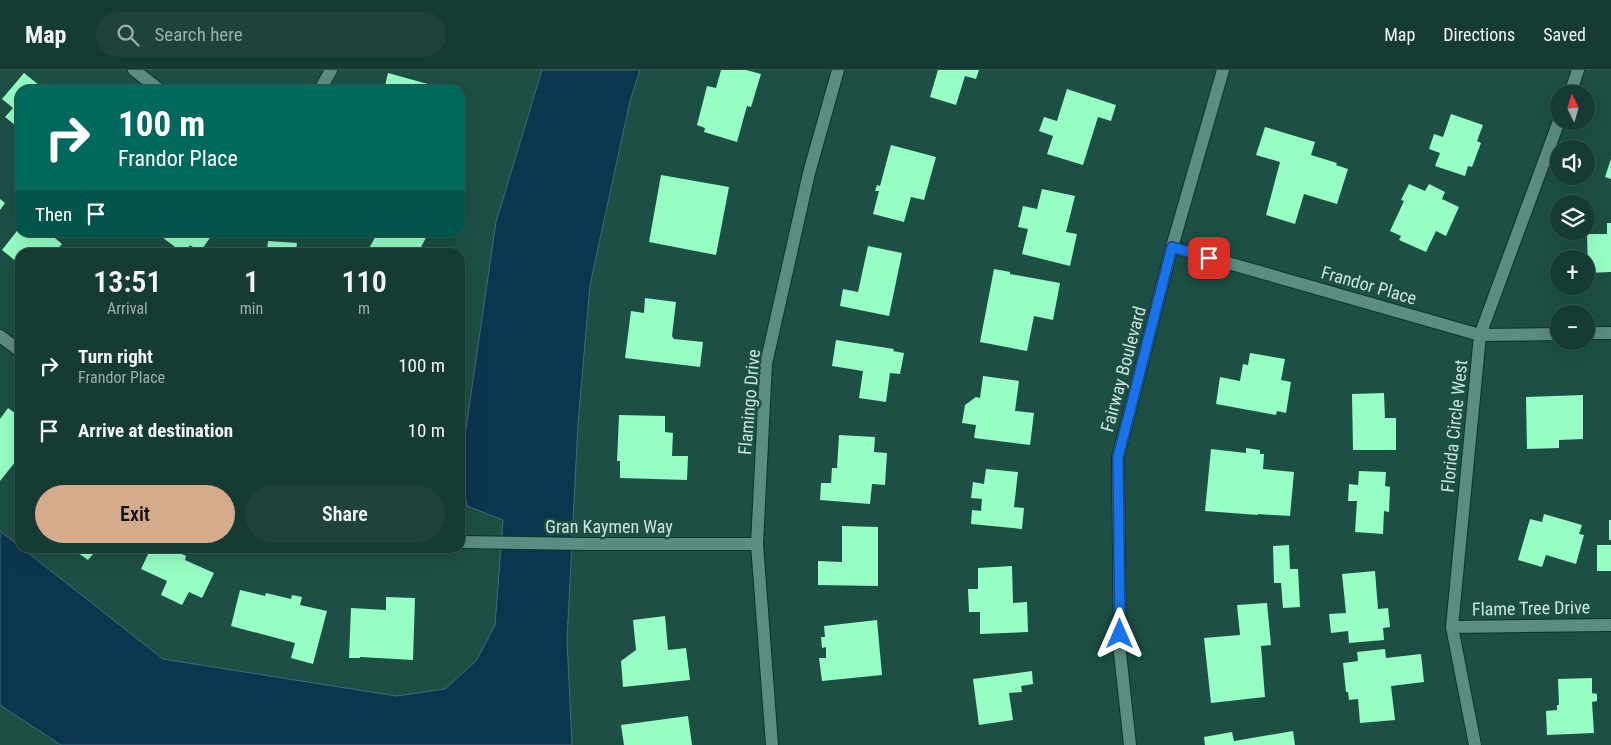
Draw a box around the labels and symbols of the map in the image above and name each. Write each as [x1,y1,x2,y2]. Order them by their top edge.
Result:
north arrow [1550,85,1595,130]
pin [1188,237,1230,279]
street label: Frandor Place [1319,261,1419,309]
street label: Fairway Boulevard [1096,304,1150,434]
street label: Flamingo Drive [734,348,764,456]
street label: Florida Circle West [1437,359,1471,493]
street label: Gran Kaymen Way [545,516,673,537]
street label: Flame Tree Drive [1472,596,1590,620]
position arrow [1093,607,1145,659]

